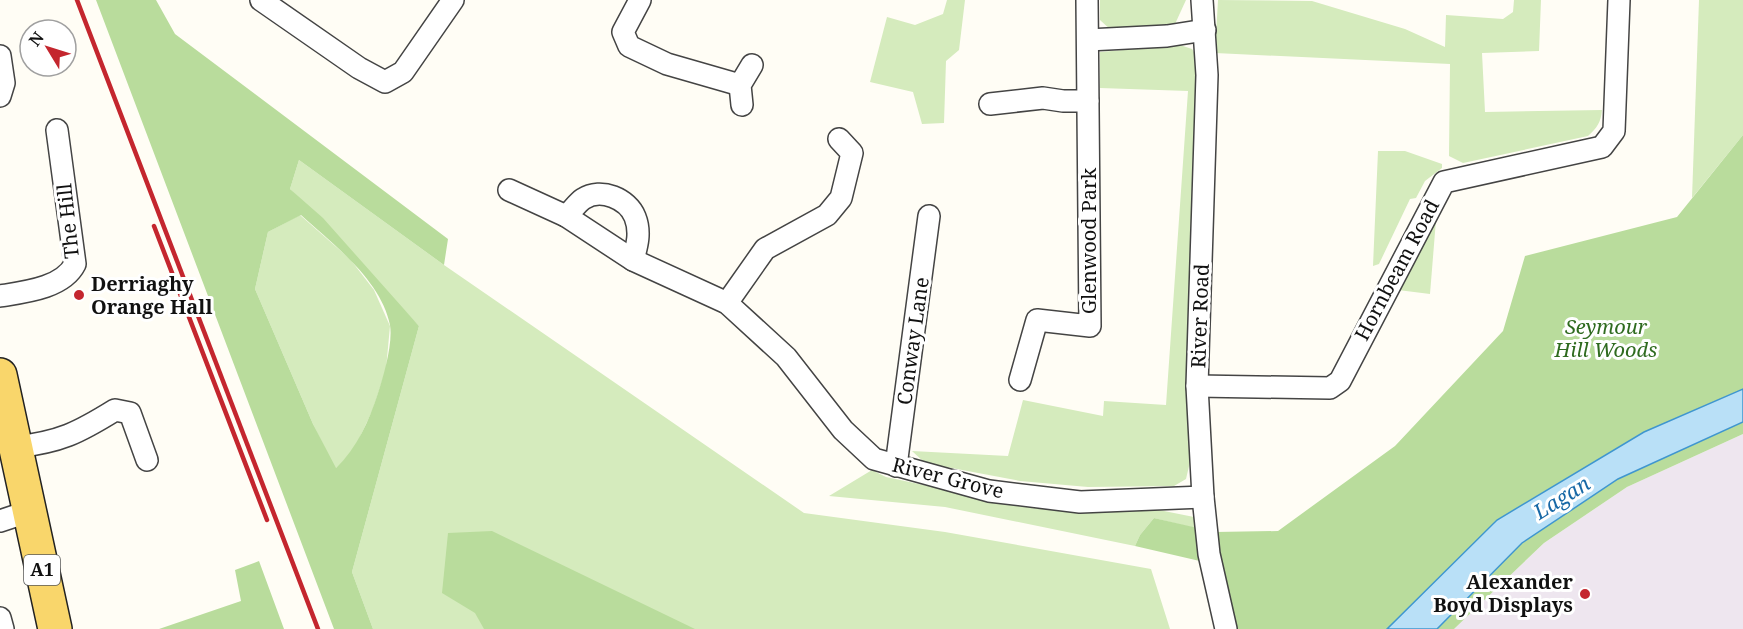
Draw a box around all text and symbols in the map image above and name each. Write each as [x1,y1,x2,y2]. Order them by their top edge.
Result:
north arrow [18,18,78,78]
text: N [24,27,49,51]
street label: Glenwood Park [1075,168,1102,314]
street label: The Hill [50,182,85,260]
street label: Hornbeam Road [1348,194,1445,345]
street label: River Road [1184,263,1215,369]
place label: Derriaghy Orange Hall [91,270,212,320]
street label: Conway Lane [890,275,935,407]
marker: Derriaghy Orange Hall [72,288,86,302]
park label: Seymour Hill Woods [1554,313,1657,363]
street label: River Grove [890,451,1007,504]
water label: Lagan [1527,469,1595,526]
road number: A1 [24,555,60,585]
place label: Alexander Boyd Displays [1433,568,1574,618]
marker: Alexander Boyd Displays [1578,587,1592,601]

